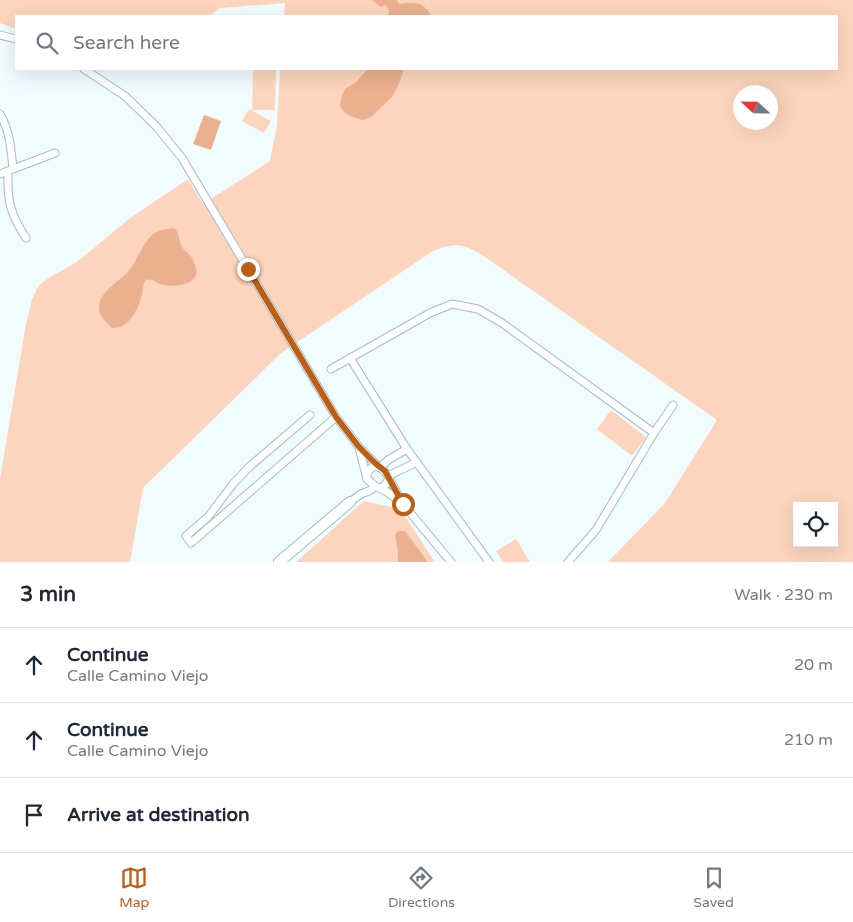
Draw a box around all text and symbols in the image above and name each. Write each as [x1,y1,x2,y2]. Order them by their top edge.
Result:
search box [15,15,838,70]
icon: search [33,29,61,57]
text: Search here [73,32,180,54]
north arrow [733,85,778,130]
route end [237,258,260,281]
route start [392,493,415,516]
map controls [793,502,838,547]
button: locate [793,502,838,547]
text: 3 min [20,582,76,607]
text: Walk · 230 m [734,585,833,605]
text: Continue [67,644,149,666]
icon: ahead [20,651,48,679]
text: 20 m [794,655,833,675]
text: Calle Camino Viejo [67,666,209,686]
text: Continue [67,719,149,741]
icon: ahead [20,726,48,754]
text: 210 m [784,730,833,750]
text: Calle Camino Viejo [67,741,209,761]
icon: arrive [20,801,48,829]
text: Arrive at destination [67,804,250,826]
tab: Map [119,864,149,911]
tab: Directions [388,864,455,911]
tab: Saved [693,864,734,911]

